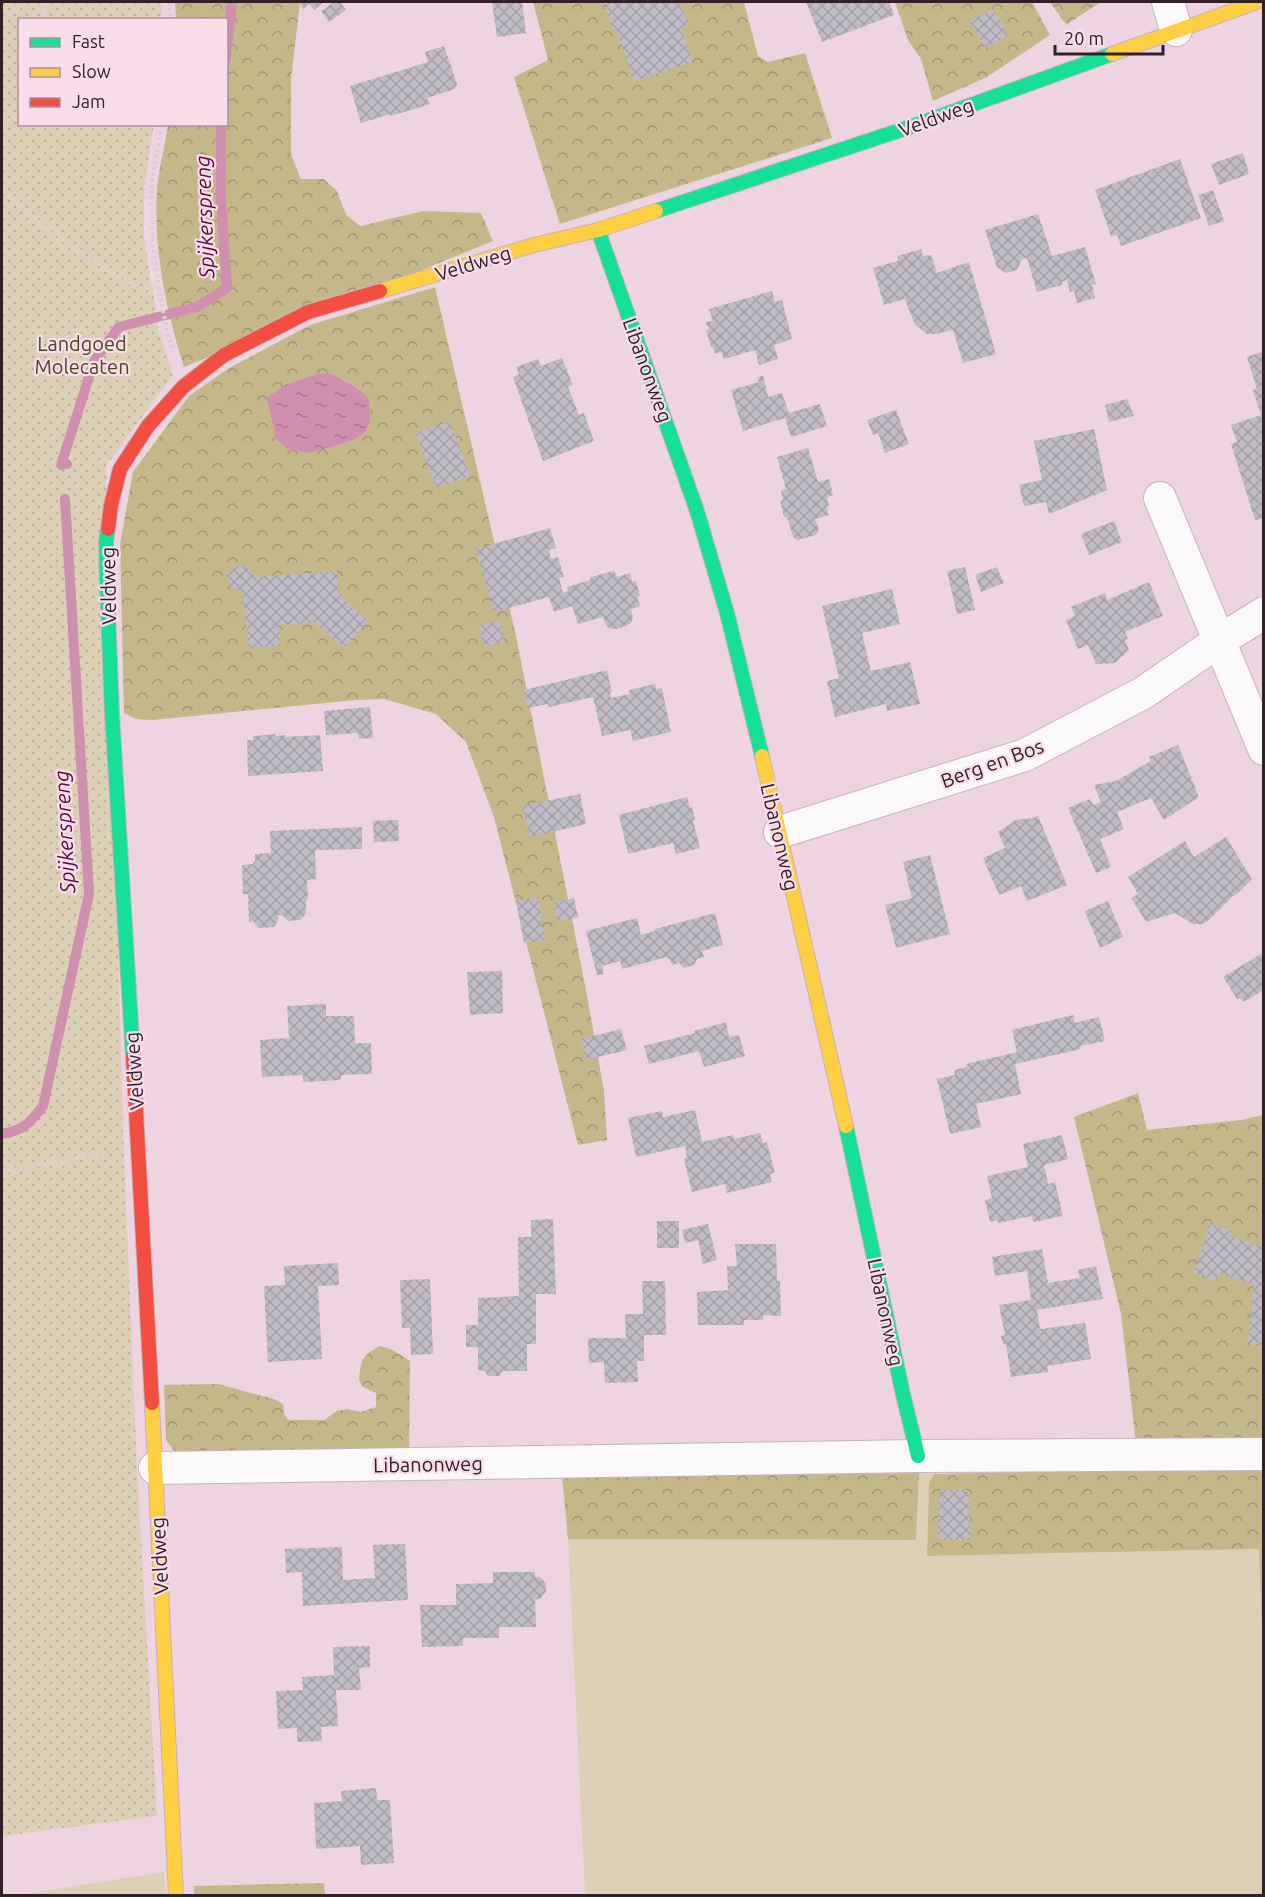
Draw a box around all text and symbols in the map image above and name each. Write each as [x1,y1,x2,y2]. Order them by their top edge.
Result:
legend [18,18,228,126]
scale bar [1055,18,1163,56]
text: 20 m [1064,28,1104,48]
text: Fast [72,31,105,51]
text: Slow [72,61,111,81]
text: Jam [72,91,106,111]
street label: Veldweg [895,93,977,141]
water label: Spijkerspreng [190,155,218,280]
street label: Veldweg [432,241,514,285]
street label: Libanonweg [618,315,678,425]
park label: Landgoed Molecaten [34,332,130,378]
street label: Veldweg [96,547,120,625]
street label: Berg en Bos [938,734,1046,792]
water label: Spijkerspreng [49,770,79,895]
street label: Libanonweg [756,781,804,893]
street label: Veldweg [120,1031,148,1111]
street label: Libanonweg [863,1256,909,1368]
street label: Libanonweg [373,1452,483,1476]
street label: Veldweg [145,1516,173,1596]

